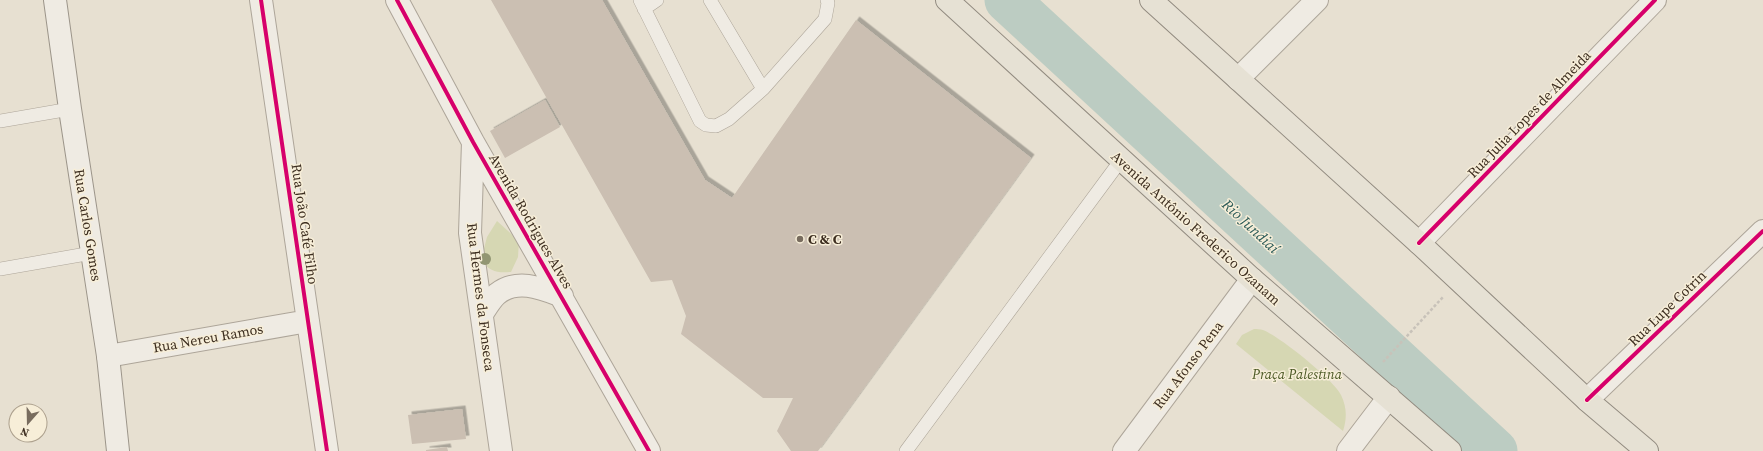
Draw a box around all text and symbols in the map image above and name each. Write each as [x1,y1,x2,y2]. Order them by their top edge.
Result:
street label: Rua Julia Lopes de Almeida [1463,45,1596,182]
street label: Avenida Antônio Frederico Ozanam [1107,146,1285,310]
street label: Avenida Rodrigues Alves [484,150,578,292]
street label: Rua João Café Filho [287,162,323,286]
street label: Rua Carlos Gomes [69,167,107,283]
water label: Rio Jundiaí [1217,193,1285,259]
street label: Rua Hermes da Fonseca [462,222,500,373]
place label: C & C [808,229,842,249]
marker: C & C [795,234,805,244]
street label: Rua Lupe Cotrin [1624,265,1711,350]
street label: Rua Afonso Pena [1148,316,1228,413]
street label: Rua Nereu Ramos [151,318,265,358]
park label: Praça Palestina [1251,364,1343,384]
north arrow [8,403,48,443]
text: N [18,424,31,440]

